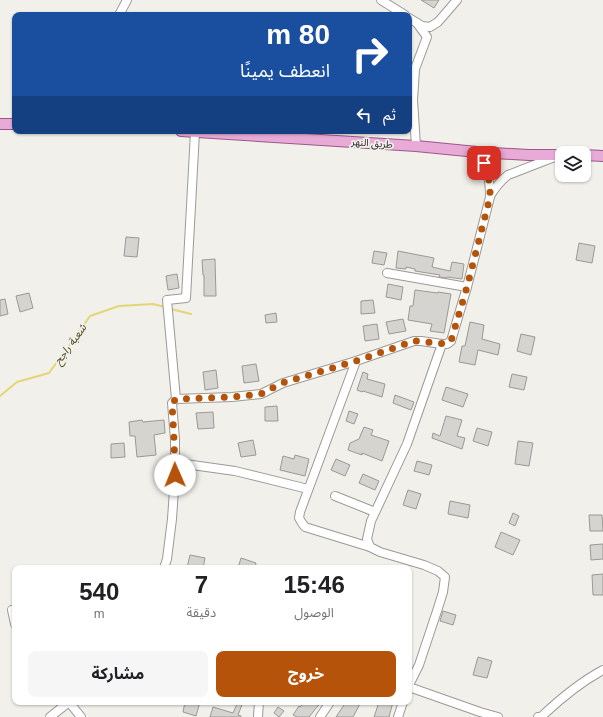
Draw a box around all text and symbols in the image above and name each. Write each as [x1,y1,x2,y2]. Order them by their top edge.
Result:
text: 80 m [266,19,330,50]
icon: right [344,28,396,80]
text: انعطف يمينًا [240,61,330,81]
icon: left [353,104,375,126]
text: ثم [383,106,396,123]
street label: طريق النهر [350,136,393,151]
pin [467,146,501,180]
map controls [555,146,591,182]
button: layers [555,146,591,182]
icon: arrive [473,152,495,174]
water label: شعبة راجح [51,321,91,369]
position arrow [154,454,196,496]
text: 7 [195,571,208,598]
text: 15:46 [283,571,345,598]
text: 540 [79,578,119,605]
text: دقيقة [187,605,216,620]
text: الوصول [294,605,334,620]
text: m [94,606,105,621]
button: مشاركة [28,651,208,697]
button: خروج [216,651,396,697]

